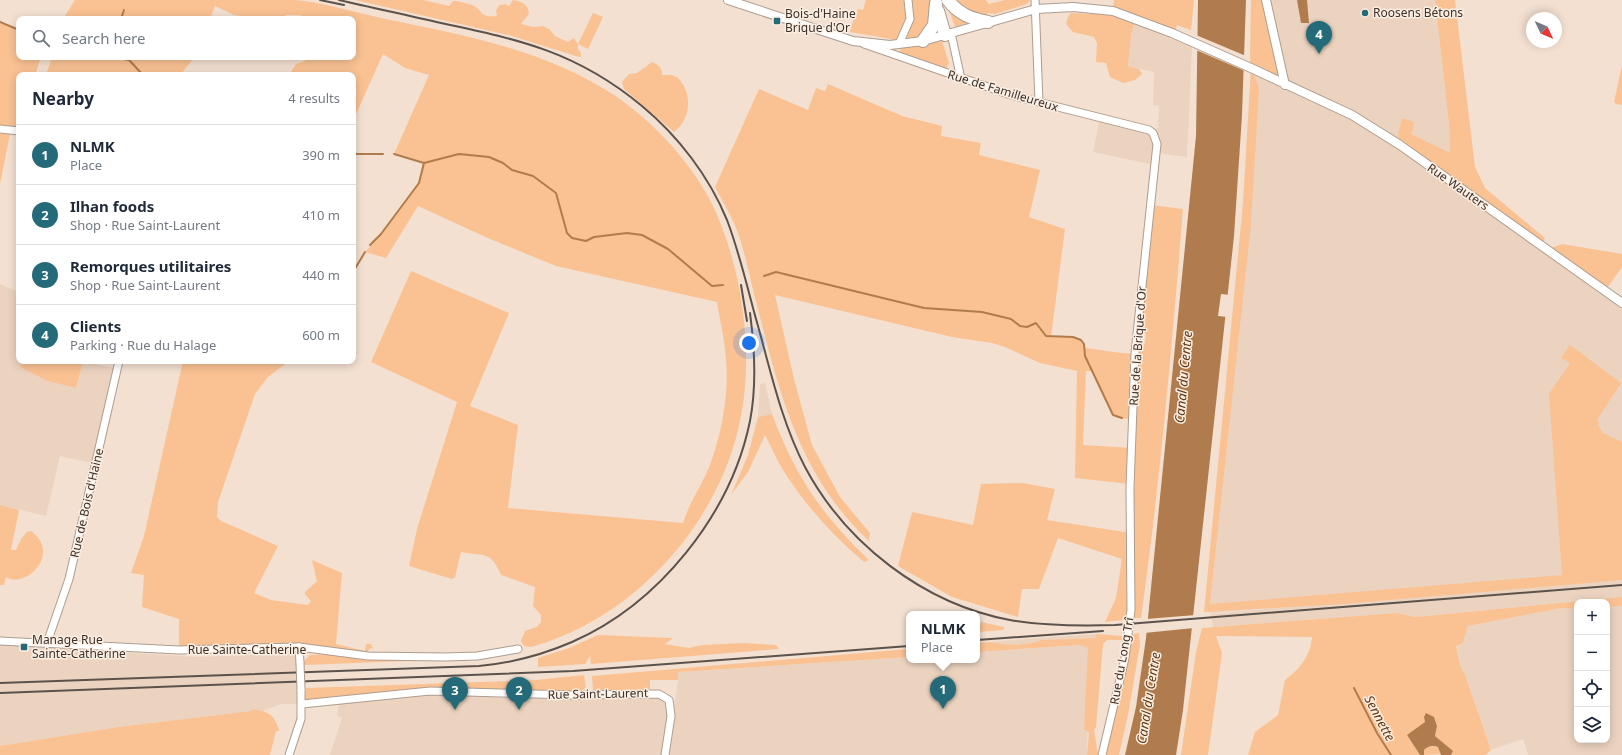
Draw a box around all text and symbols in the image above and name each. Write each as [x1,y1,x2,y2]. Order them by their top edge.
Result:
place label: Roosens Bétons [1373,4,1463,21]
place label: Bois-d'Haine Brique d'Or [785,5,856,36]
marker: Roosens Bétons [1360,8,1370,18]
north arrow [1526,12,1562,48]
search box [16,16,356,60]
marker: Bois-d'Haine Brique d'Or [772,16,782,26]
pin: 4 [1306,21,1332,54]
icon: search [30,27,52,49]
text: Search here [62,28,145,48]
street label: Rue de Familleureux [946,66,1061,116]
text: Nearby [32,87,94,110]
text: 4 results [288,89,340,107]
text: NLMK [70,136,115,156]
text: 1 [41,146,49,164]
text: 390 m [302,146,340,164]
text: Place [70,156,102,174]
street label: Rue Wauters [1424,159,1493,214]
text: Ilhan foods [70,196,154,216]
text: 2 [41,206,49,224]
text: 410 m [302,206,340,224]
text: Shop · Rue Saint-Laurent [70,216,220,234]
text: Remorques utilitaires [70,256,231,276]
text: 3 [41,266,49,284]
text: 440 m [302,266,340,284]
text: Shop · Rue Saint-Laurent [70,276,220,294]
street label: Rue de la Brique d'Or [1125,286,1150,406]
text: Clients [70,316,121,336]
text: 4 [41,326,49,344]
text: 600 m [302,326,340,344]
water label: Canal du Centre [1170,330,1196,424]
your location [739,333,759,353]
text: Parking · Rue du Halage [70,336,216,354]
street label: Rue de Bois d'Haine [66,446,107,559]
map controls [1574,599,1610,743]
button: + [1574,599,1610,635]
popup [906,611,980,663]
street label: Rue du Long Trî [1105,615,1138,706]
text: NLMK [921,618,965,638]
place label: Manage Rue Sainte-Catherine [32,631,126,662]
button: − [1574,635,1610,671]
text: Place [921,638,953,656]
street label: Rue Sainte-Catherine [188,641,307,658]
marker: Manage Rue Sainte-Catherine [19,642,29,652]
water label: Canal du Centre [1132,650,1164,745]
button: locate [1574,671,1610,707]
pin: 1 [930,676,956,709]
pin: 3 [442,677,468,710]
pin: 2 [506,677,532,710]
street label: Rue Saint-Laurent [548,684,649,703]
water label: Sennette [1360,692,1400,745]
button: layers [1574,707,1610,743]

